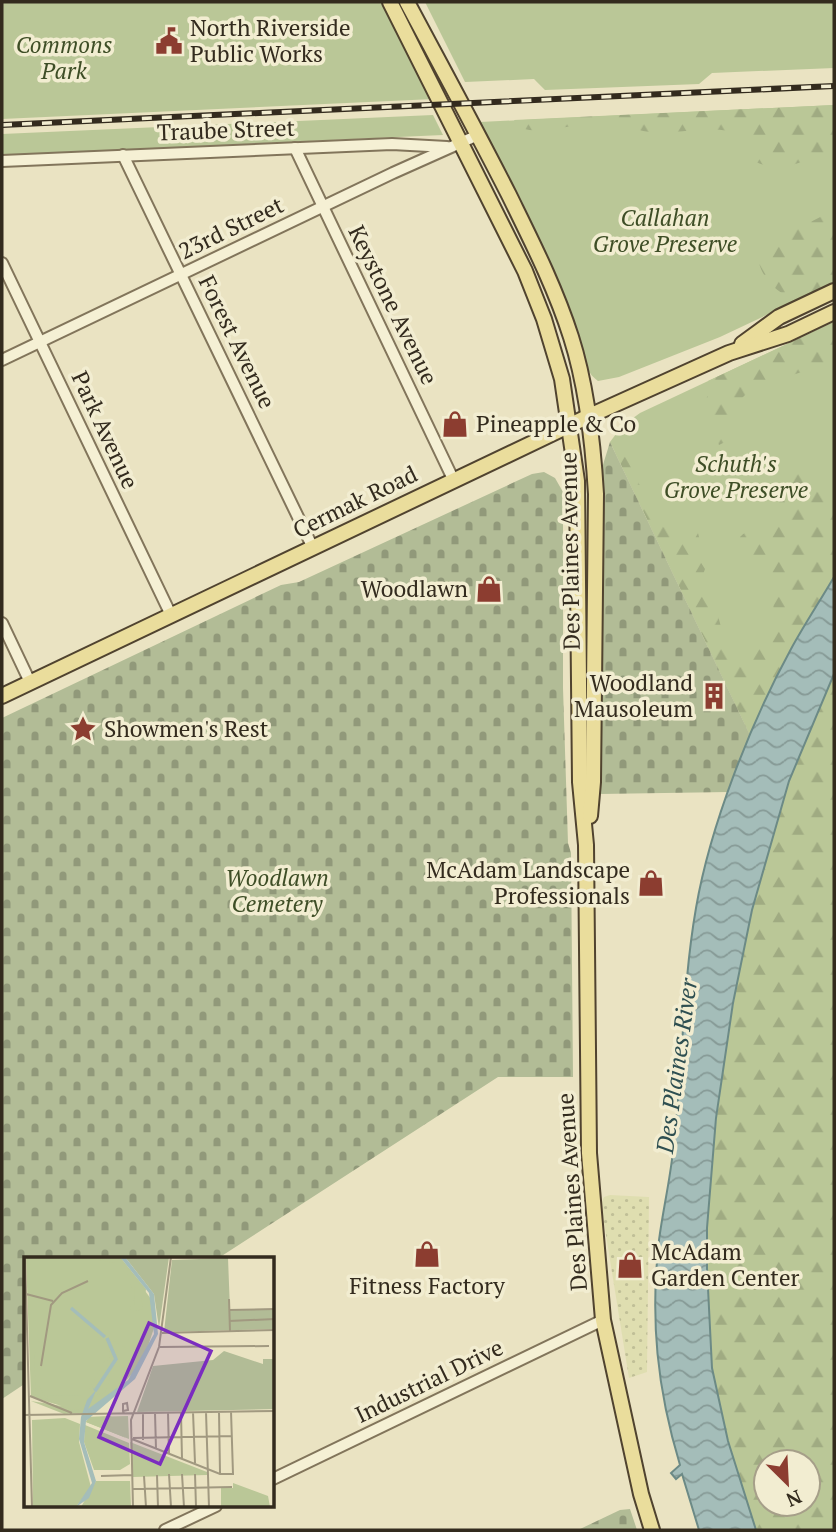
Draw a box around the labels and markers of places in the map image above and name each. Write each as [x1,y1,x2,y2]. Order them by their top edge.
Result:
place label: North Riverside Public Works [190,12,350,69]
public building icon: North Riverside Public Works [154,26,184,56]
place label: Pineapple & Co [476,408,636,439]
shop icon: Pineapple & Co [440,409,470,439]
place label: Woodlawn [361,573,468,604]
shop icon: Woodlawn [474,574,504,604]
place label: Woodland Mausoleum [574,667,693,724]
building icon: Woodland Mausoleum [699,681,729,711]
place label: Showmen's Rest [104,713,269,744]
place icon: Showmen's Rest [68,714,98,744]
place label: McAdam Landscape Professionals [426,854,630,911]
shop icon: McAdam Landscape Professionals [636,868,666,898]
place label: McAdam Garden Center [651,1236,799,1293]
shop icon: Fitness Factory [412,1239,442,1269]
shop icon: McAdam Garden Center [615,1250,645,1280]
place label: Fitness Factory [349,1270,505,1301]

